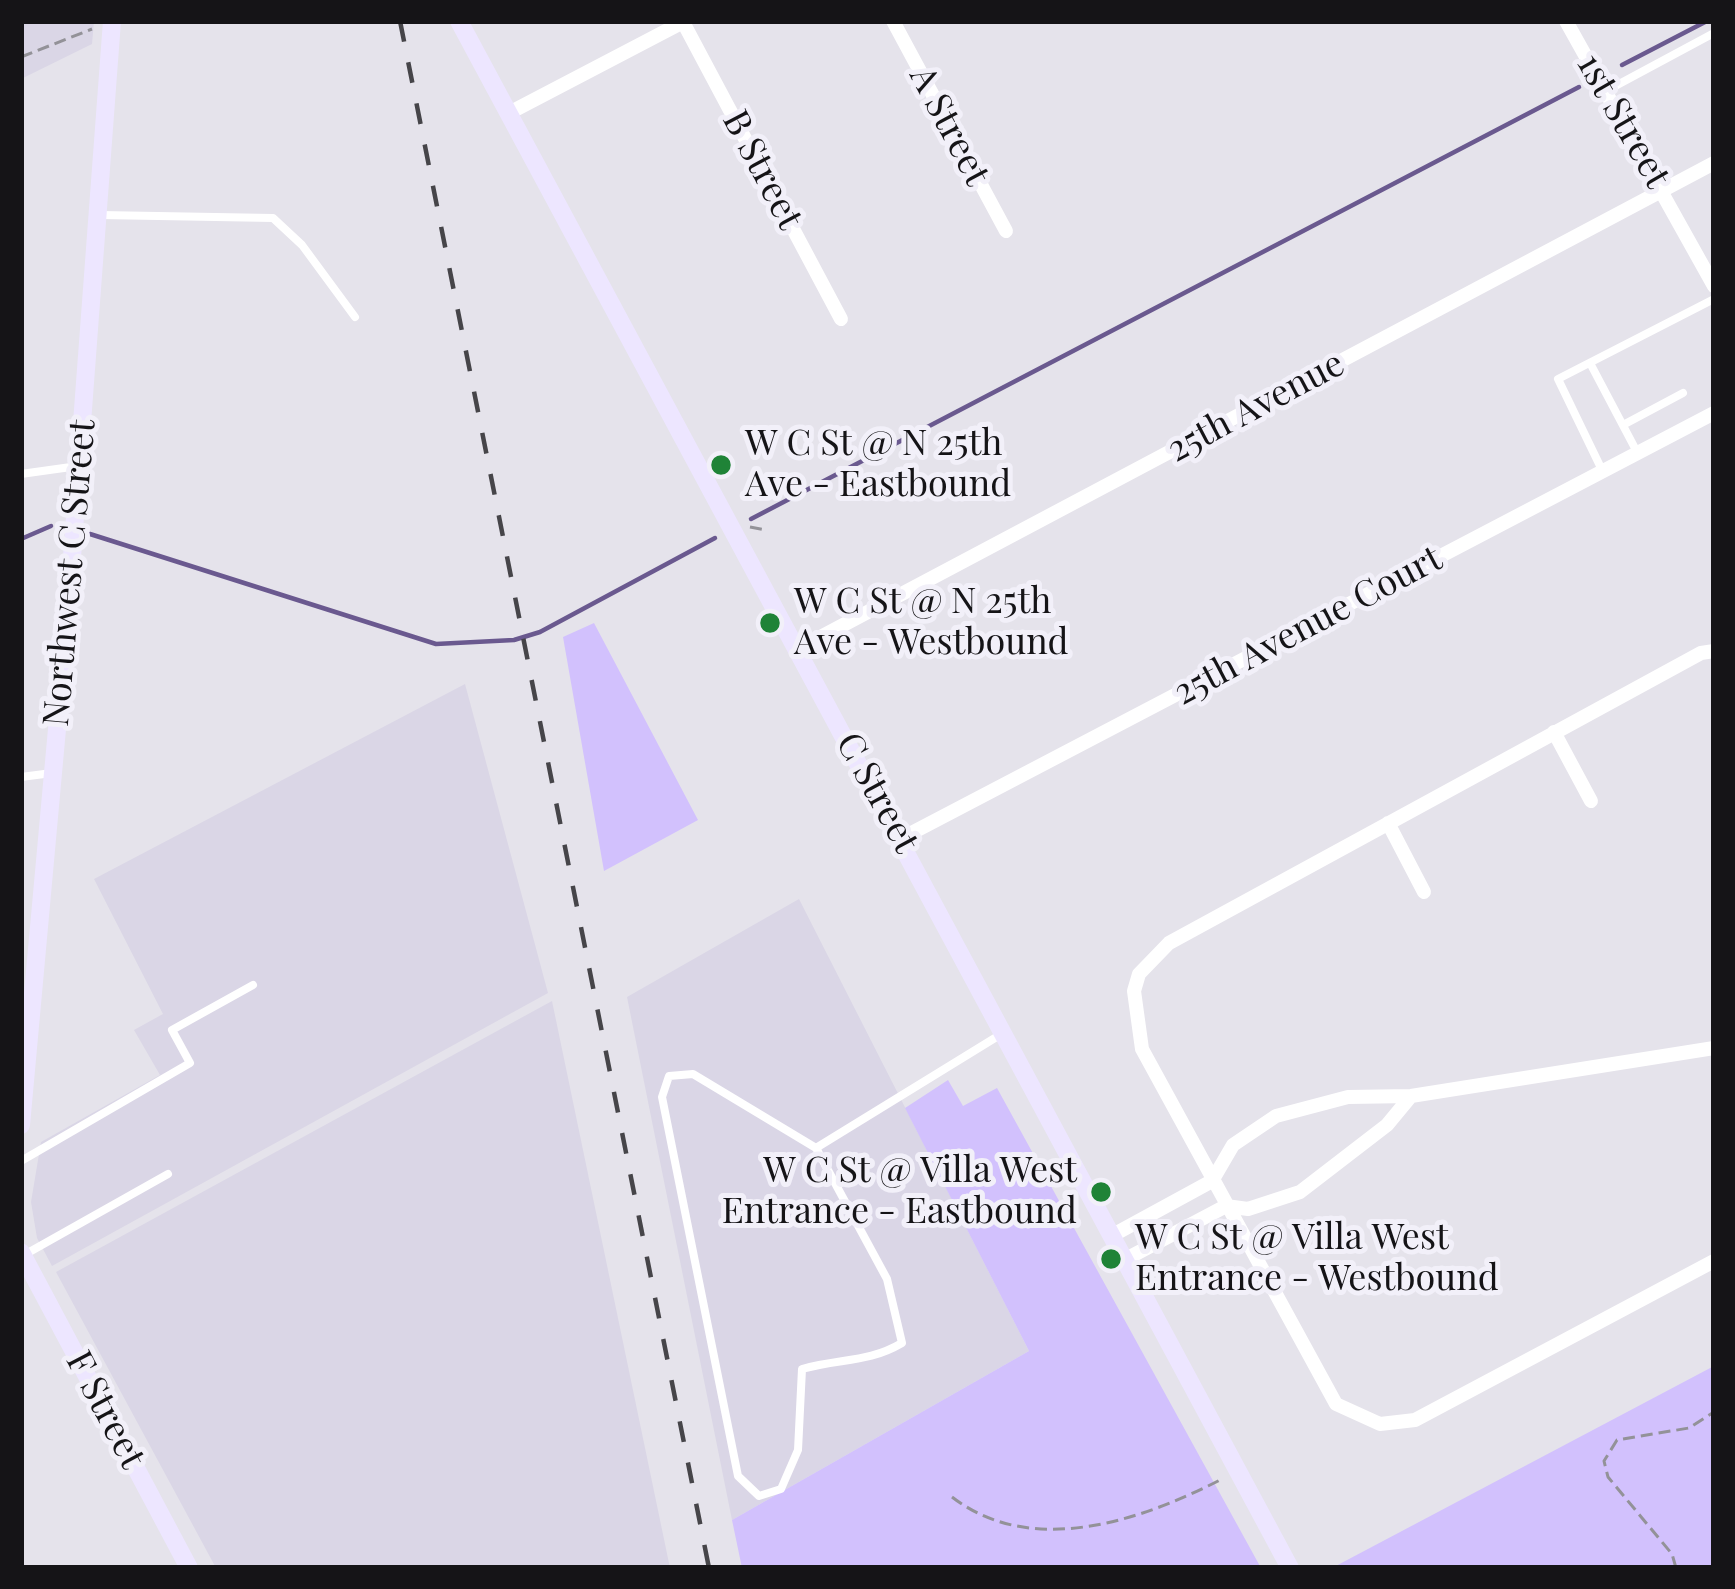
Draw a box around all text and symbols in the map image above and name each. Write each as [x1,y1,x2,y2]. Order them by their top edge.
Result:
street label: 1st Street [1567,46,1679,196]
street label: A Street [900,59,998,193]
street label: B Street [713,103,811,237]
street label: 25th Avenue [1160,342,1352,472]
street label: Northwest C Street [35,418,105,728]
place label: W C St @ N 25th Ave - Eastbound [745,422,1011,507]
marker: W C St @ N 25th Ave - Eastbound [708,452,734,478]
street label: 25th Avenue Court [1167,537,1449,715]
place label: W C St @ N 25th Ave - Westbound [794,580,1069,665]
marker: W C St @ N 25th Ave - Westbound [757,610,783,636]
street label: C Street [827,726,927,860]
place label: W C St @ Villa West Entrance - Eastbound [722,1149,1077,1234]
marker: W C St @ Villa West Entrance - Eastbound [1088,1179,1114,1205]
place label: W C St @ Villa West Entrance - Westbound [1135,1216,1499,1301]
marker: W C St @ Villa West Entrance - Westbound [1098,1246,1124,1272]
street label: F Street [56,1344,154,1476]

